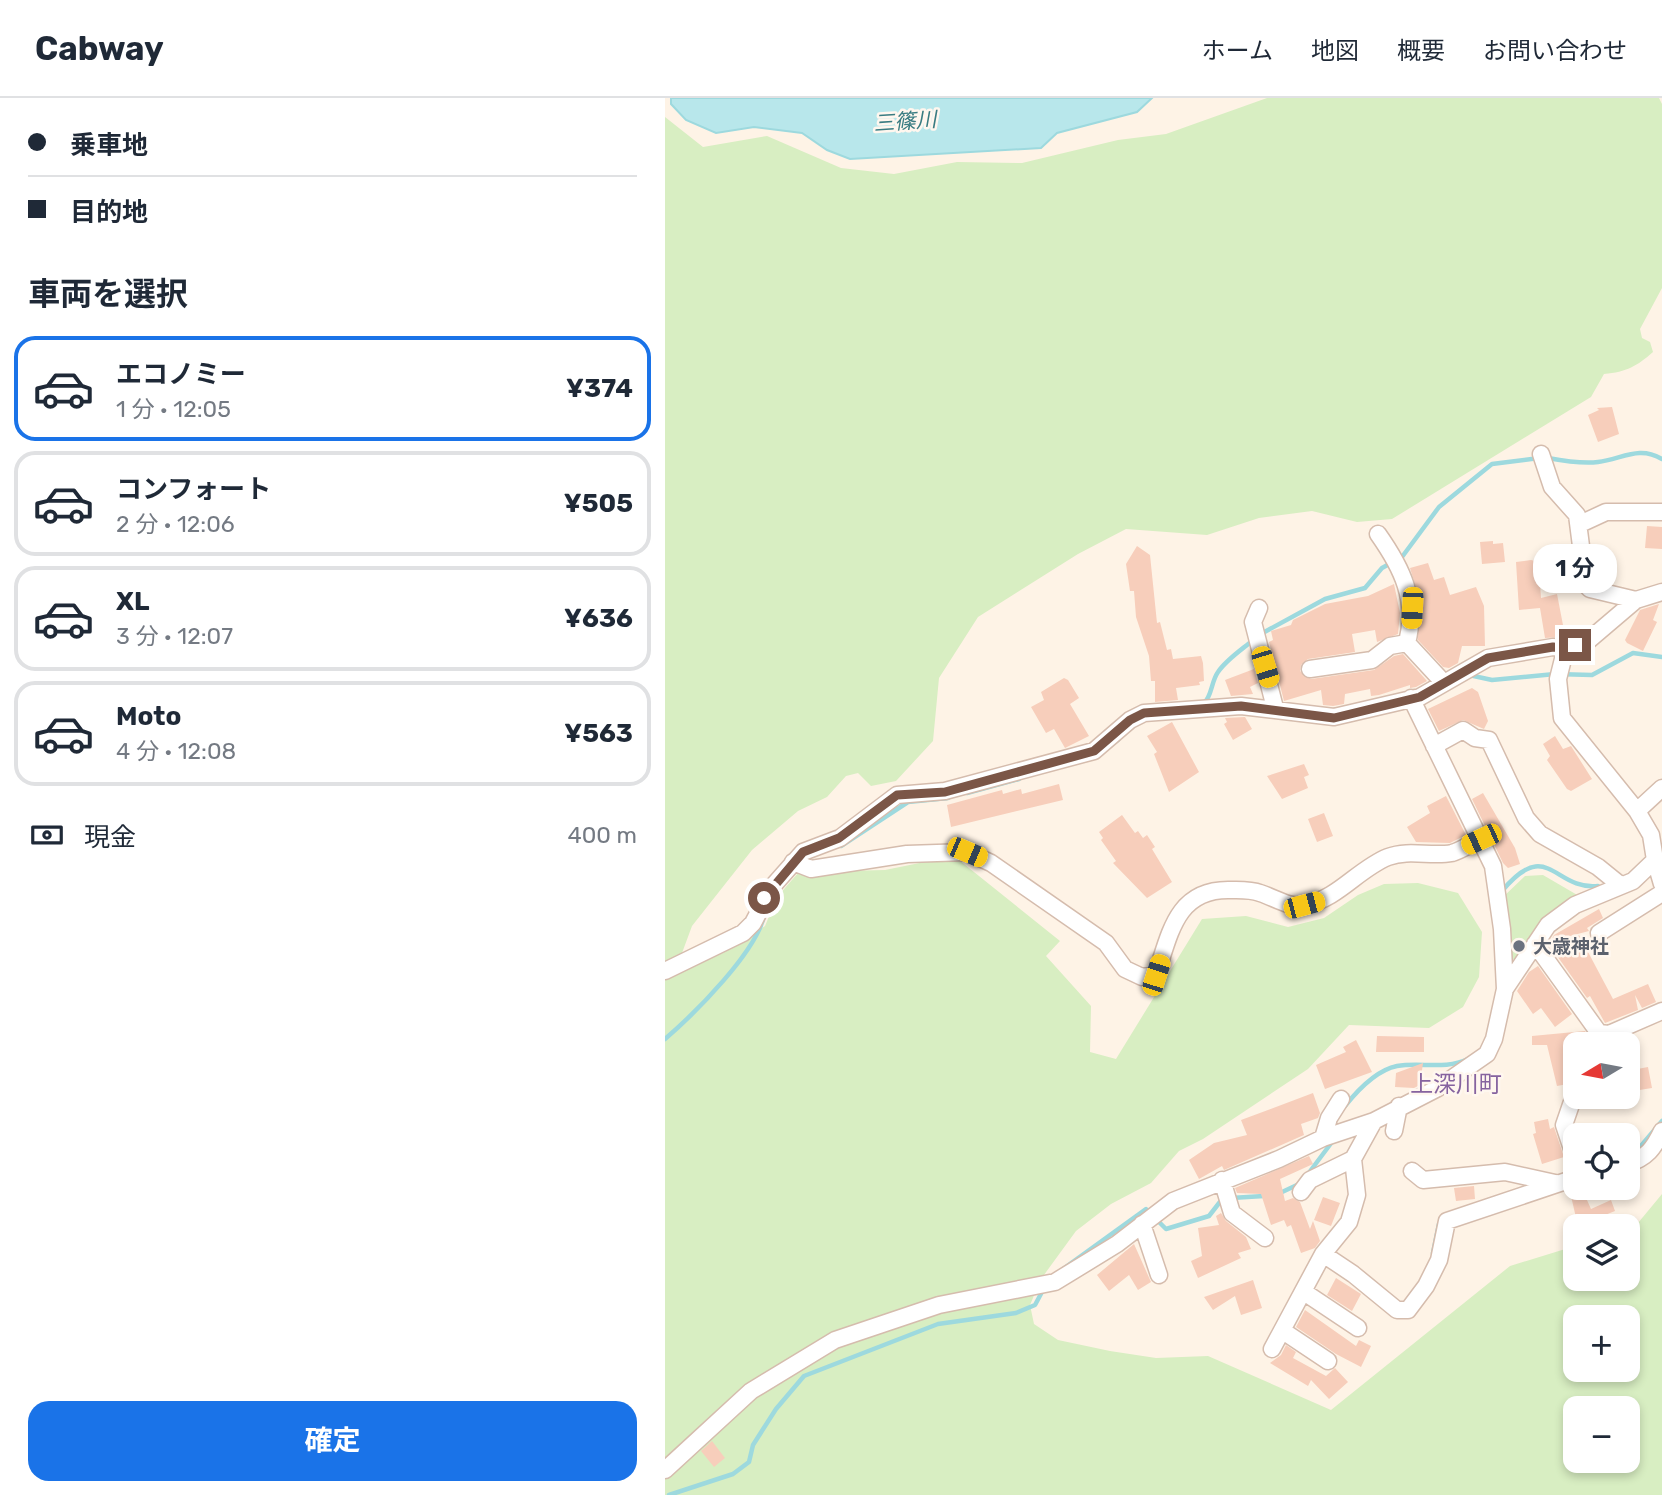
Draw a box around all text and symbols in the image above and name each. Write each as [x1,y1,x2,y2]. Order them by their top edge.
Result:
text: Cabway [35,29,164,68]
text: ホーム [1202,37,1273,65]
text: 地図 [1311,37,1359,65]
text: 概要 [1397,37,1445,65]
text: お問い合わせ [1483,37,1627,65]
water label: 三篠川 [873,106,939,136]
text: 乗車地 [70,130,148,161]
text: 目的地 [70,197,148,228]
text: 車両を選択 [28,275,188,313]
icon: car [32,357,95,420]
text: エコノミー [116,359,246,390]
text: ¥374 [566,373,633,404]
text: 1 分 · 12:05 [116,395,231,423]
icon: car [32,472,95,535]
text: コンフォート [116,474,271,505]
text: ¥505 [564,488,633,519]
text: 2 分 · 12:06 [116,510,235,538]
callout: 1 分 [1533,544,1617,592]
text: 1 分 [1555,554,1595,582]
text: XL [116,586,149,617]
car [1401,586,1424,630]
icon: car [32,587,95,650]
text: ¥636 [564,603,633,634]
text: 3 分 · 12:07 [116,622,233,650]
route end [1559,629,1591,661]
car [1249,644,1282,690]
text: Moto [116,701,181,732]
icon: car [32,702,95,765]
text: ¥563 [564,718,633,749]
text: 4 分 · 12:08 [116,737,236,765]
icon: cash [28,816,66,854]
text: 400 m [567,821,637,849]
car [1458,821,1505,857]
text: 現金 [84,822,136,853]
car [944,834,991,870]
route start [748,882,780,914]
car [1281,889,1328,921]
place label: 大歳神社 [1533,935,1609,958]
marker: 大歳神社 [1511,938,1527,954]
car [1140,952,1173,998]
north arrow [1563,1032,1640,1110]
map controls [1563,1032,1640,1473]
district label: 上深川町 [1410,1070,1502,1098]
button: locate [1563,1123,1640,1200]
button: layers [1563,1214,1640,1291]
button: + [1563,1305,1640,1382]
button: − [1563,1396,1640,1473]
button: 確定 [28,1401,637,1481]

